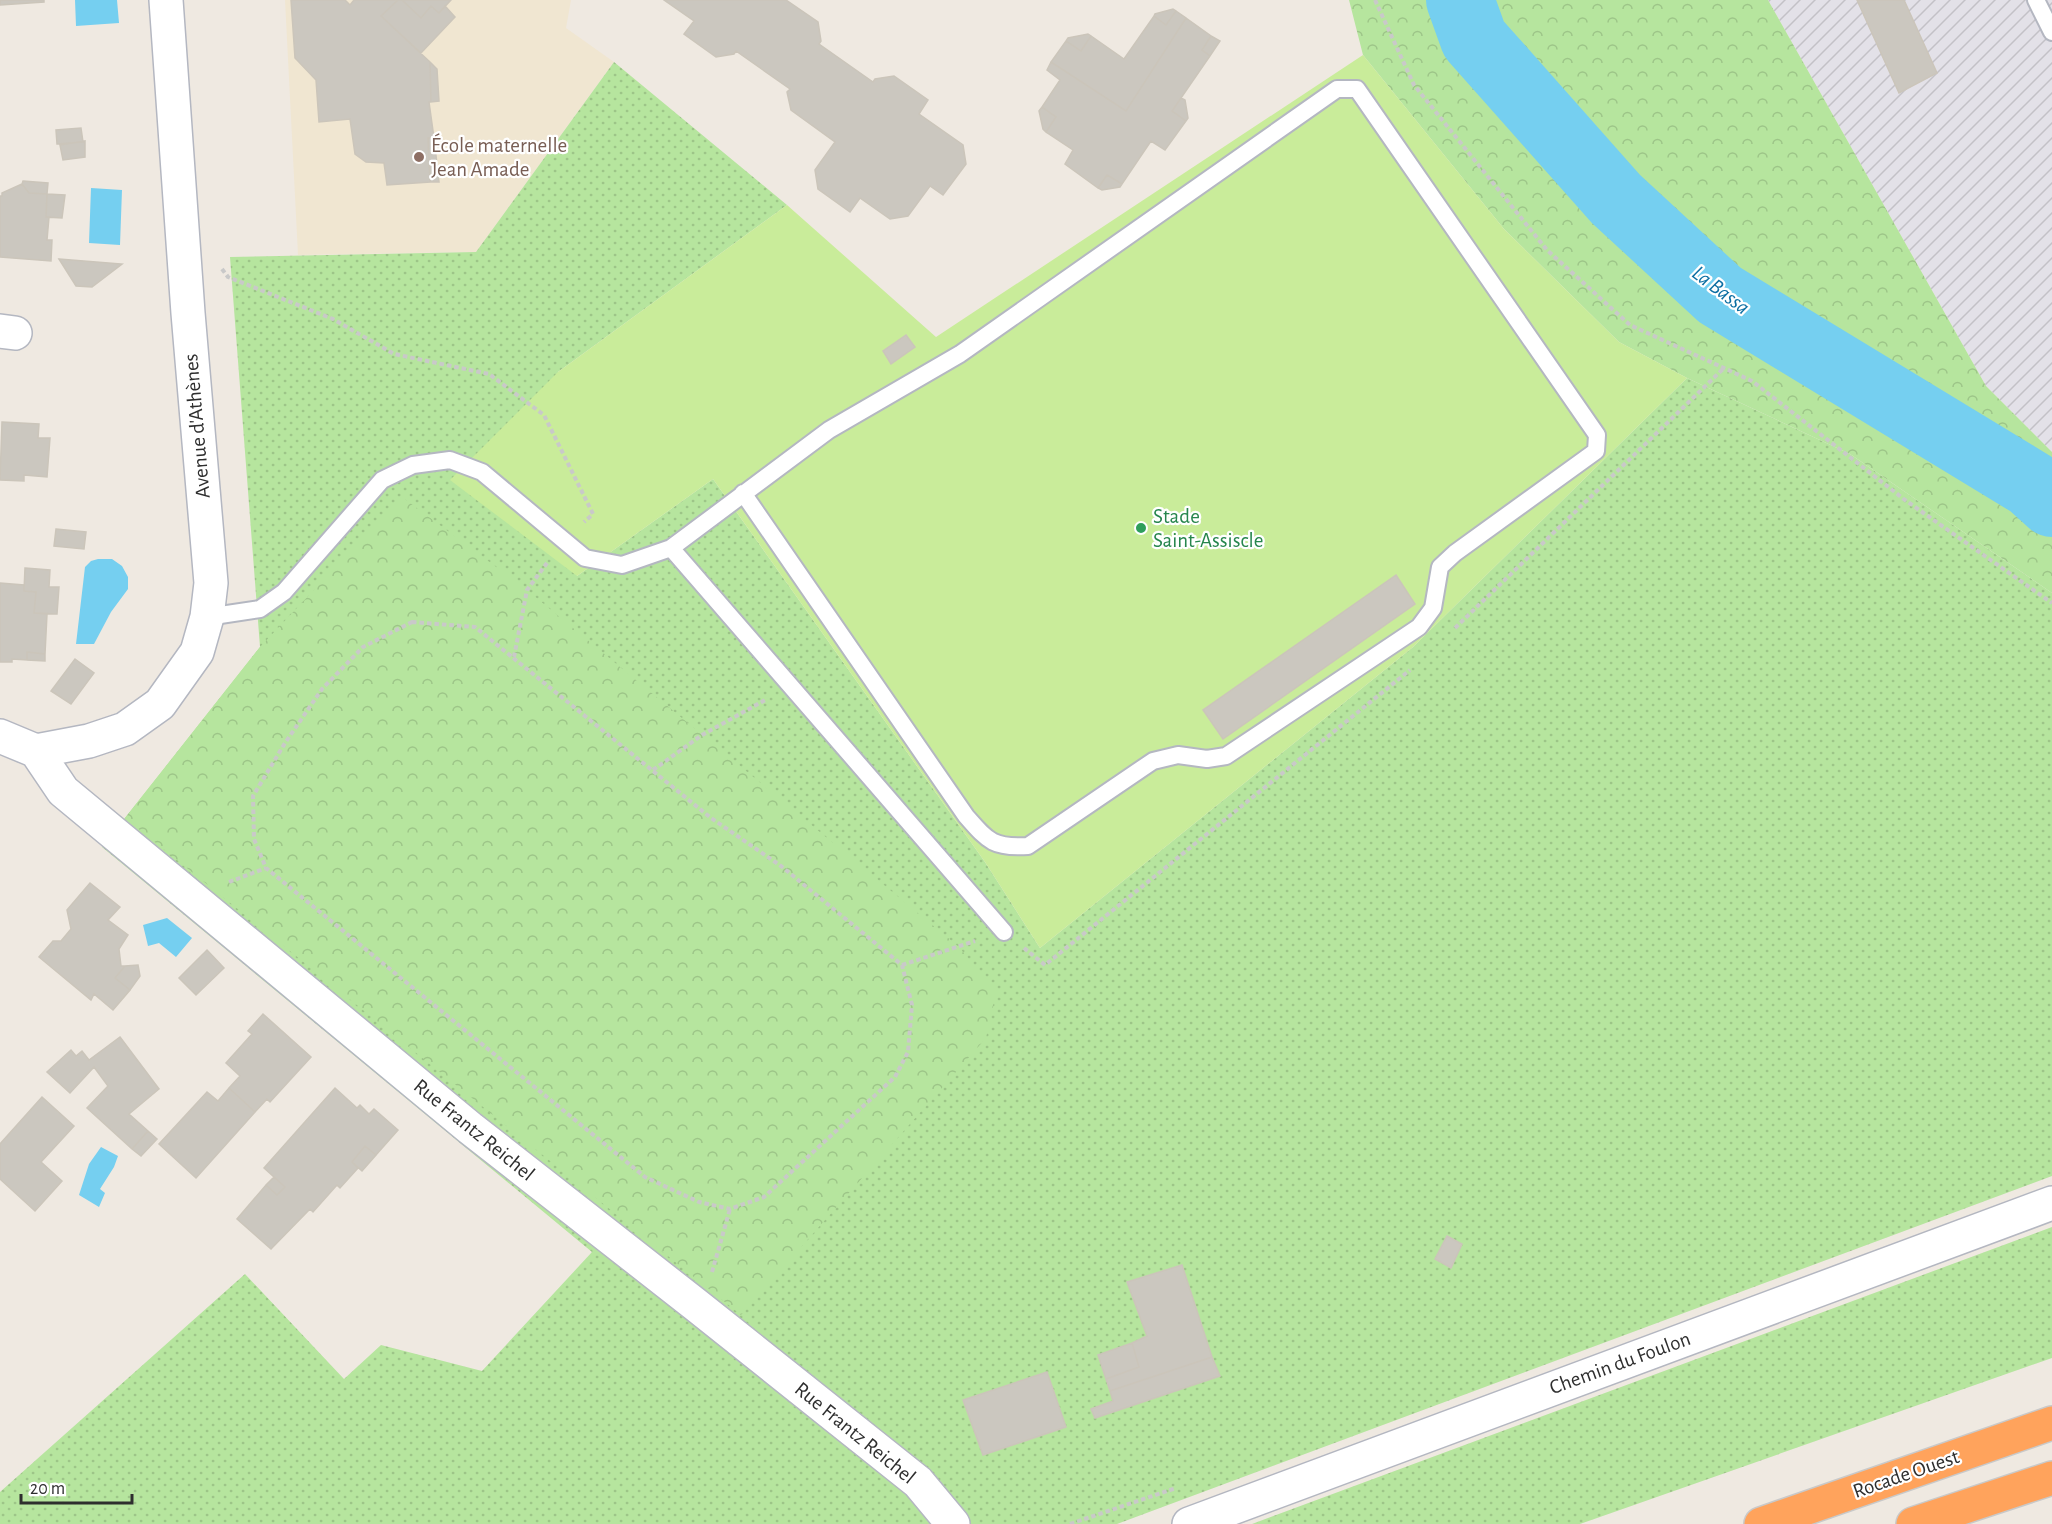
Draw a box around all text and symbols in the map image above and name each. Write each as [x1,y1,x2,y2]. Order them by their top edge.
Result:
place label: École maternelle Jean Amade [431,133,567,180]
marker: École maternelle Jean Amade [412,150,426,164]
water label: La Bassa [1688,261,1754,319]
street label: Avenue d'Athènes [180,353,214,499]
place label: Stade Saint-Assiscle [1153,506,1263,551]
marker: Stade Saint-Assiscle [1134,521,1148,535]
street label: Rue Frantz Reichel [410,1075,538,1185]
street label: Chemin du Foulon [1547,1328,1693,1398]
street label: Rue Frantz Reichel [791,1378,919,1488]
street label: Rocade Ouest [1850,1446,1962,1502]
scale bar [21,1467,132,1505]
text: 20 m [30,1480,65,1498]

